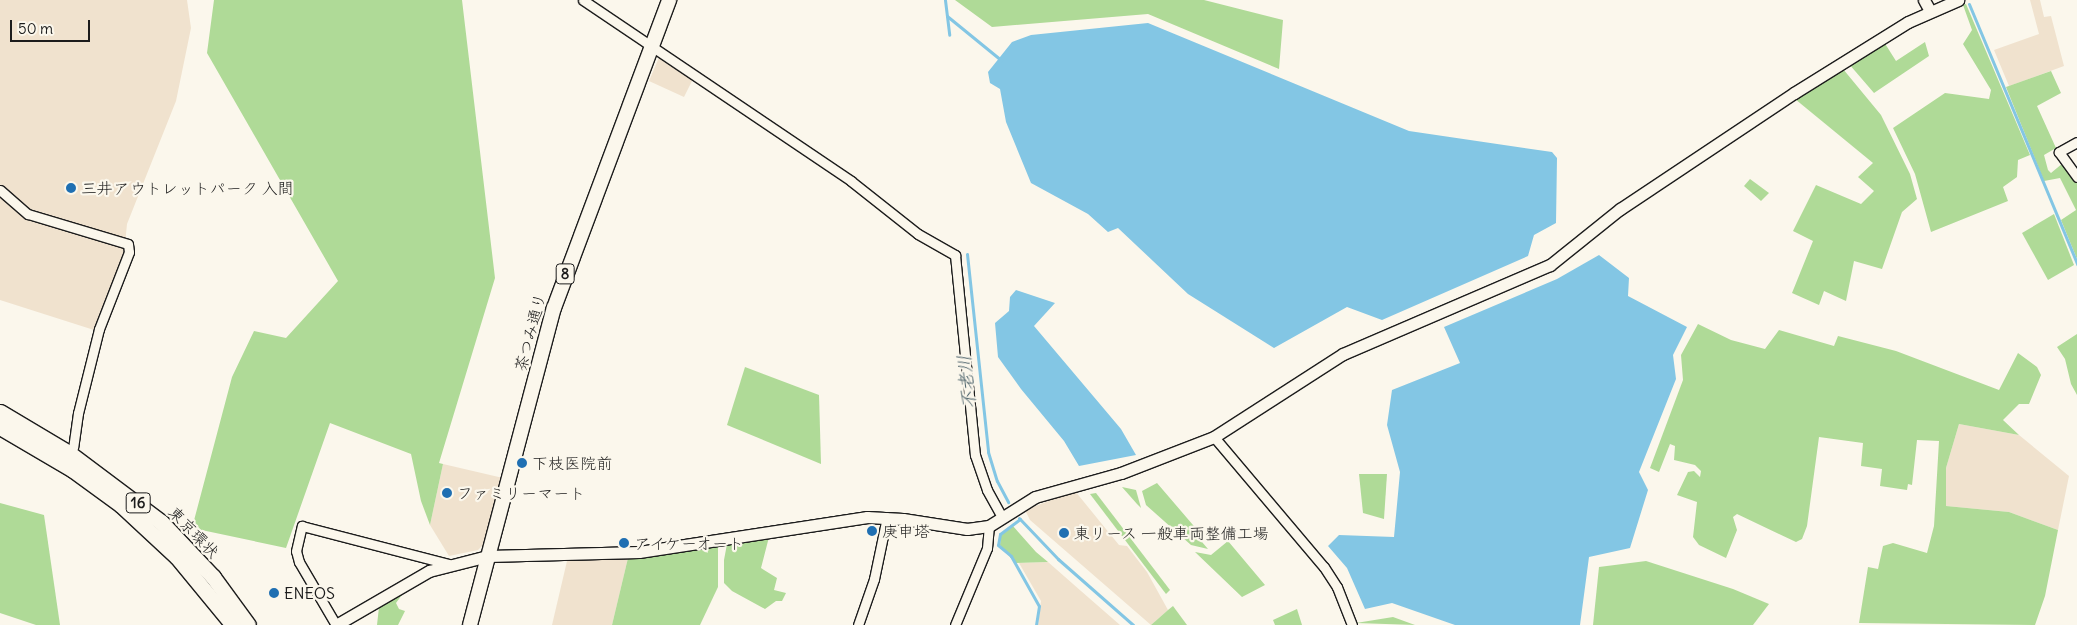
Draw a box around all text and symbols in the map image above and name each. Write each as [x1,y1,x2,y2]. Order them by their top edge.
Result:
scale bar [12,10,92,42]
text: 50 m [18,19,53,38]
place label: 三井アウトレットパーク 入間 [81,178,293,198]
marker: 三井アウトレットパーク 入間 [65,182,77,194]
road number: 8 [555,262,575,286]
street label: 茶つみ通り [510,291,550,373]
water label: 不老川 [953,354,981,410]
place label: 下枝医院前 [532,453,612,473]
marker: 下枝医院前 [516,457,528,469]
place label: ファミリーマート [457,483,585,503]
marker: ファミリーマート [441,487,453,499]
road number: 16 [126,490,150,516]
street label: 東京環状 [165,502,223,562]
place label: 庚申塔 [882,521,930,541]
place label: 東リース 一般車両整備工場 [1074,523,1270,543]
marker: 庚申塔 [866,525,878,537]
marker: 東リース 一般車両整備工場 [1058,527,1070,539]
place label: アイケーオート [634,533,746,553]
marker: アイケーオート [618,537,630,549]
place label: ENEOS [284,583,335,603]
marker: ENEOS [268,587,280,599]

